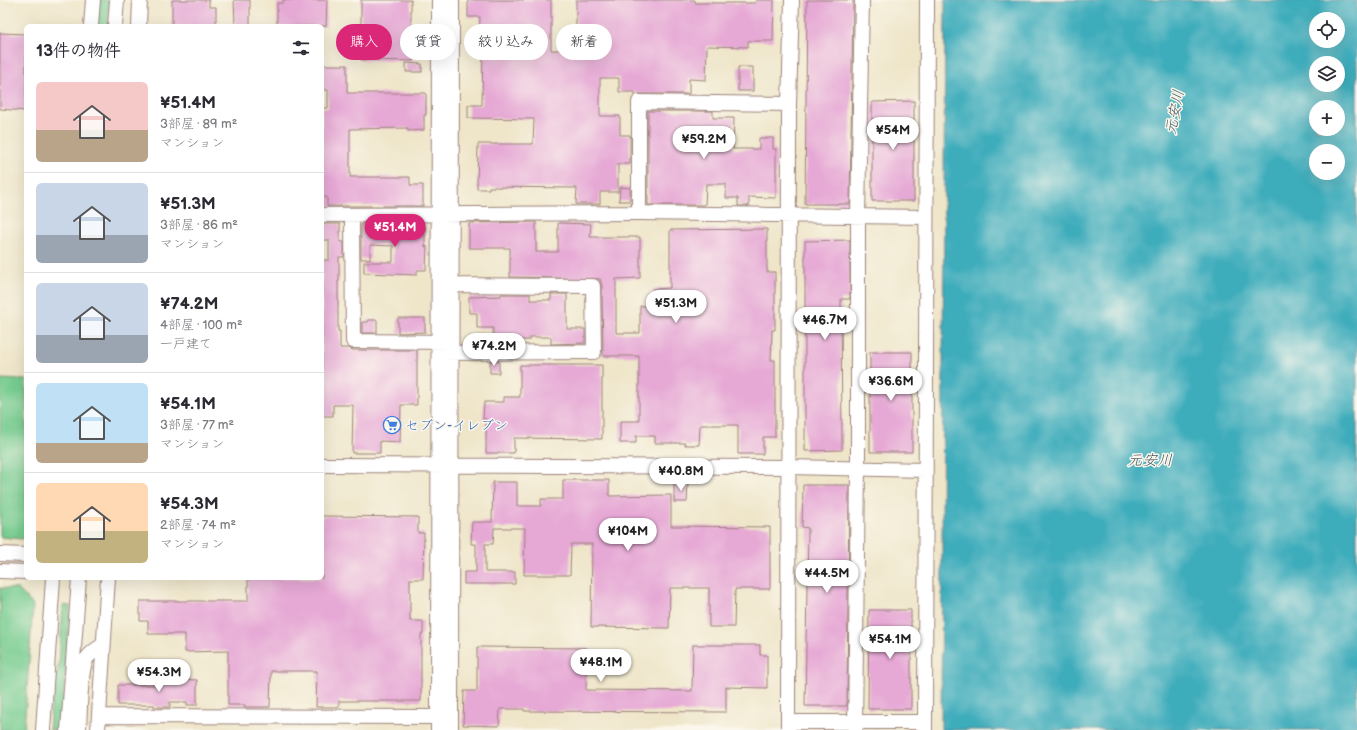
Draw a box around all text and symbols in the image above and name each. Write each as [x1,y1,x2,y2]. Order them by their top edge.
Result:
map controls [1309,12,1345,180]
button: locate [1309,12,1345,48]
chip: 購入 [336,24,392,60]
chip: 賃貸 [400,24,456,60]
chip: 絞り込み [464,24,548,60]
chip: 新着 [556,24,612,60]
icon: filters [290,37,312,59]
text: 13件の物件 [36,41,121,61]
button: layers [1309,56,1345,92]
water label: 元安川 [1161,88,1189,136]
text: ¥51.4M [160,93,216,113]
icon: home [68,98,116,146]
button: + [1309,100,1345,136]
text: 3部屋 · 89 m² [160,116,237,132]
pin: ¥54M [869,117,917,151]
text: ¥54M [876,122,910,138]
pin: ¥59.2M [671,126,737,160]
text: ¥59.2M [682,131,726,147]
text: マンション [160,135,224,151]
button: − [1309,144,1345,180]
text: ¥51.3M [160,194,216,214]
icon: home [68,199,116,247]
pin: ¥51.4M [362,214,428,248]
text: 3部屋 · 86 m² [160,217,238,233]
text: ¥51.4M [374,219,416,235]
text: マンション [160,236,224,252]
pin: ¥51.3M [643,290,709,324]
text: ¥74.2M [160,294,218,314]
text: ¥51.3M [655,295,697,311]
icon: home [68,299,116,347]
pin: ¥46.7M [792,307,858,341]
text: ¥46.7M [803,312,847,328]
text: 4部屋 · 100 m² [160,317,243,333]
pin: ¥74.2M [461,333,527,367]
text: 一戸建て [160,336,212,352]
text: ¥74.2M [472,338,516,354]
pin: ¥36.6M [858,368,924,402]
text: ¥36.6M [868,373,914,389]
text: ¥54.1M [160,394,216,414]
icon: home [68,399,116,447]
supermarket icon: セブン-イレブン [382,415,402,435]
text: 3部屋 · 77 m² [160,417,234,433]
place label: セブン-イレブン [405,417,508,434]
text: マンション [160,436,224,452]
water label: 元安川 [1127,451,1173,470]
pin: ¥40.8M [648,458,714,492]
text: ¥40.8M [658,463,704,479]
text: ¥54.3M [160,494,219,514]
icon: home [68,499,116,547]
text: 2部屋 · 74 m² [160,517,236,533]
pin: ¥104M [600,518,656,552]
text: ¥104M [608,523,648,539]
text: マンション [160,536,224,552]
pin: ¥44.5M [794,560,860,594]
text: ¥44.5M [805,565,849,581]
pin: ¥54.1M [857,626,923,660]
text: ¥54.1M [869,631,911,647]
pin: ¥48.1M [568,649,634,683]
text: ¥48.1M [579,654,623,670]
pin: ¥54.3M [126,659,192,693]
text: ¥54.3M [137,664,181,680]

